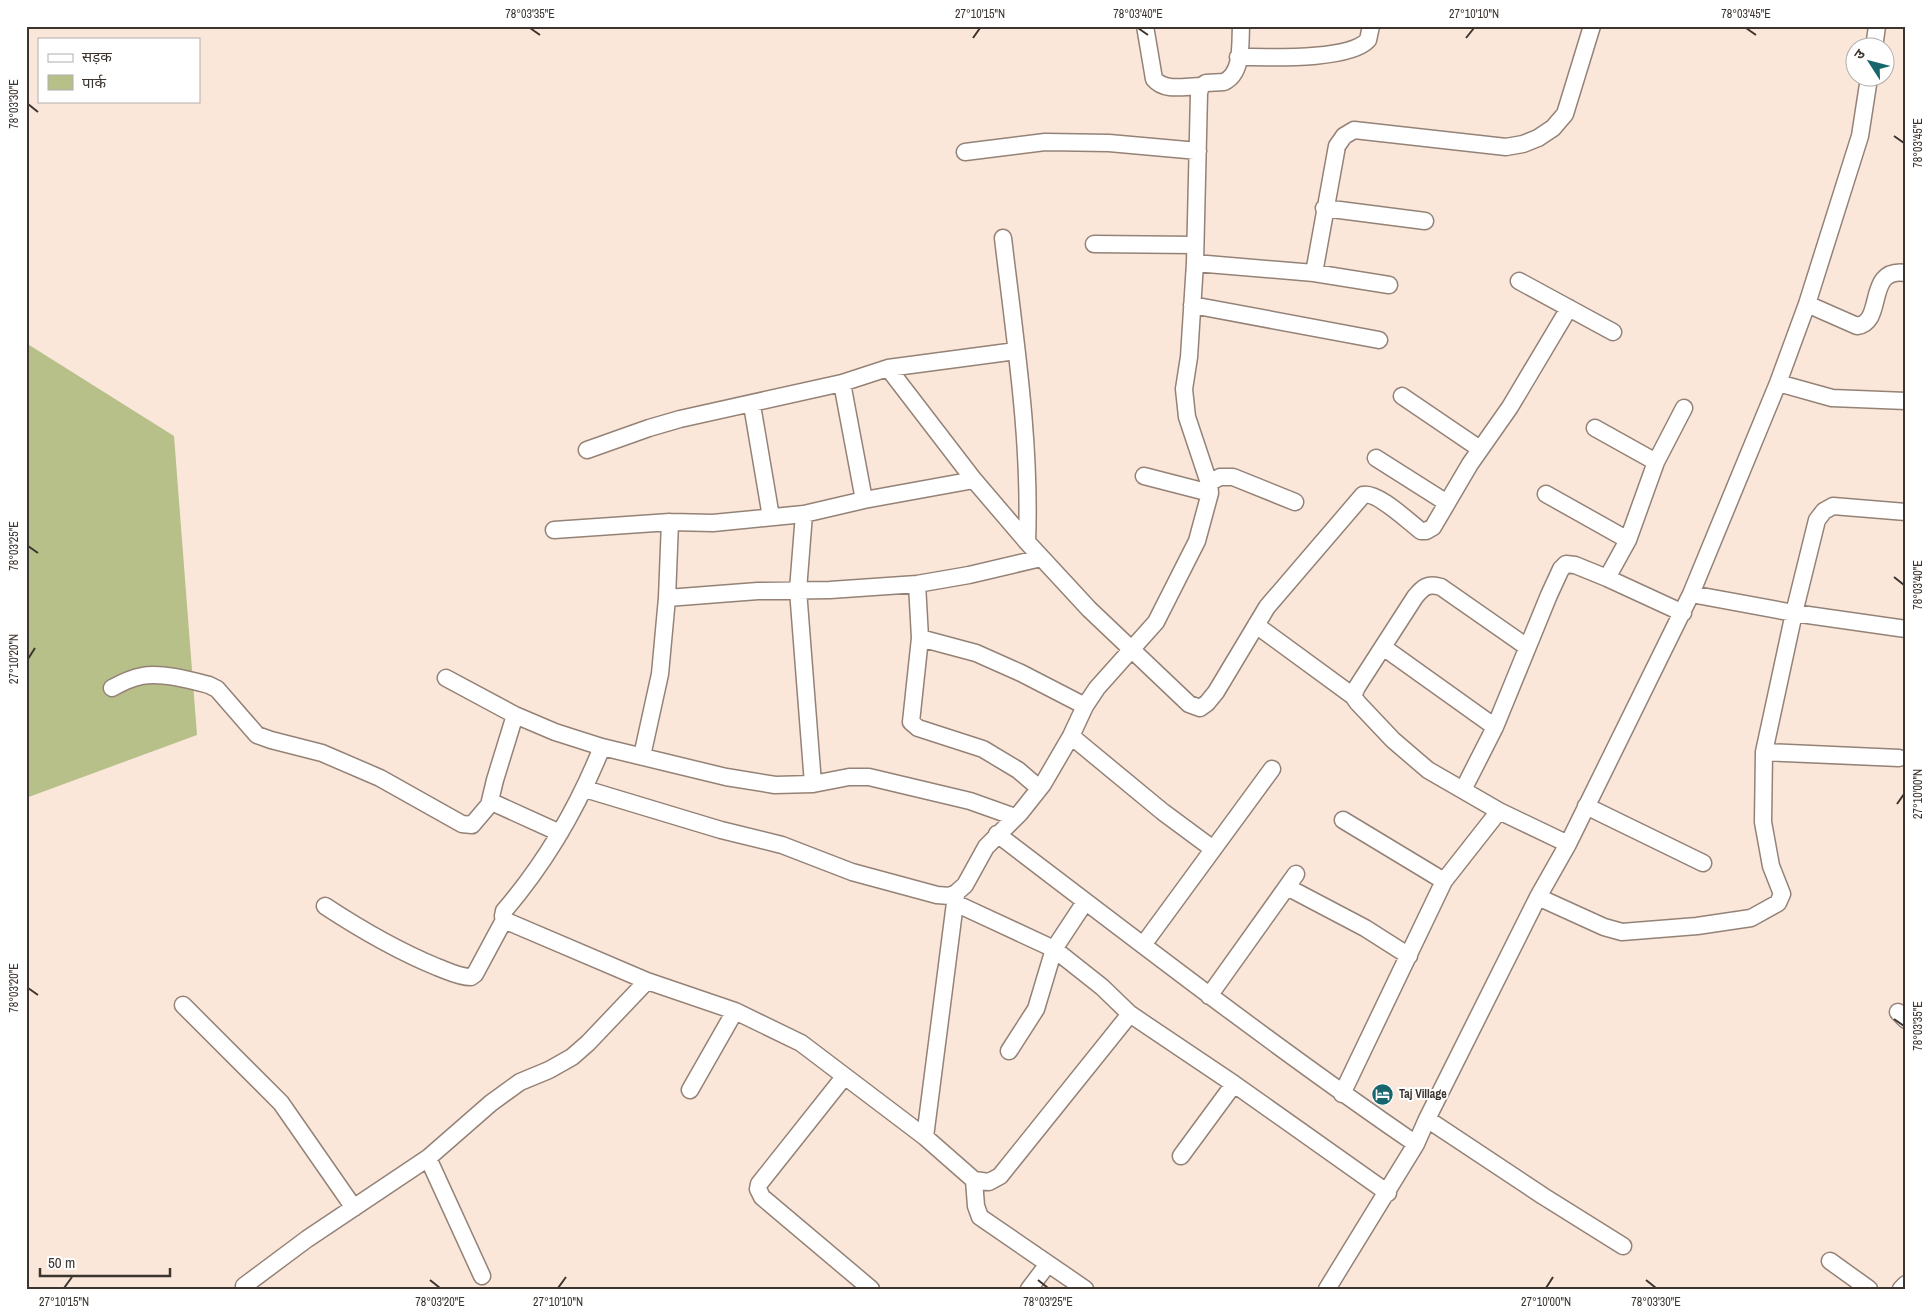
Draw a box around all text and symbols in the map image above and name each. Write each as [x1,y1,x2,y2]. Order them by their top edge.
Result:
text: 78°03'35"E [505,6,555,22]
text: 27°10'15"N [955,6,1005,22]
text: 78°03'40"E [1113,6,1163,22]
text: 27°10'10"N [1449,6,1499,22]
text: 78°03'45"E [1721,6,1771,22]
legend [38,38,200,102]
north arrow [1844,38,1894,88]
text: उ [1850,45,1870,63]
text: सड़क [82,46,112,67]
text: पार्क [82,72,106,93]
text: 78°03'30"E [6,79,22,129]
text: 78°03'45"E [1910,118,1926,168]
text: 78°03'25"E [6,521,22,571]
text: 78°03'40"E [1910,560,1926,610]
text: 27°10'20"N [6,634,22,684]
text: 27°10'00"N [1910,769,1926,819]
text: 78°03'20"E [6,963,22,1013]
text: 78°03'35"E [1910,1001,1926,1051]
hotel icon: Taj Village [1371,1082,1395,1106]
place label: Taj Village [1399,1086,1447,1102]
scale bar [40,1245,170,1277]
text: 50 m [48,1252,75,1273]
text: 27°10'15"N [39,1294,89,1310]
text: 78°03'20"E [415,1294,465,1310]
text: 27°10'10"N [533,1294,583,1310]
text: 78°03'25"E [1023,1294,1073,1310]
text: 27°10'00"N [1521,1294,1571,1310]
text: 78°03'30"E [1631,1294,1681,1310]

